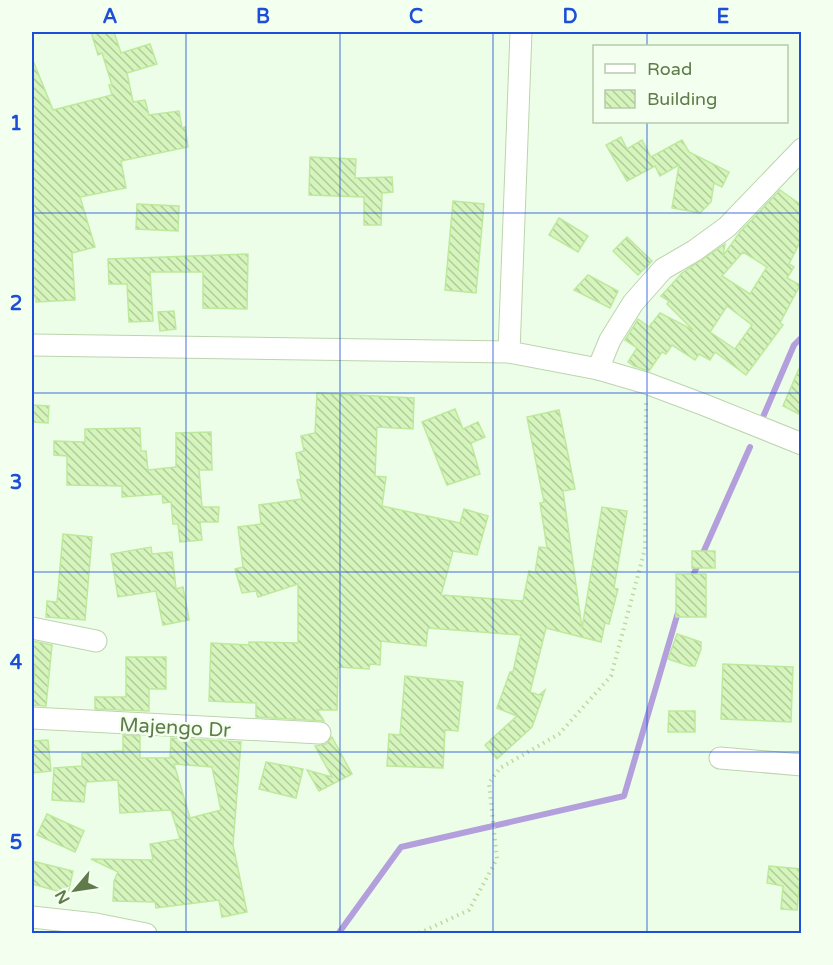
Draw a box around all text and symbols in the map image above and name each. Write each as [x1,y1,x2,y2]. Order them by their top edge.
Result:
text: A [103,5,118,29]
text: B [256,5,270,29]
text: C [409,5,423,29]
text: D [562,5,578,29]
text: E [717,5,730,29]
legend [593,45,788,123]
text: Road [647,58,692,80]
text: Building [647,88,717,110]
text: 1 [10,112,22,136]
text: 2 [10,292,22,316]
text: 3 [10,471,22,495]
text: 4 [10,651,23,675]
street label: Majengo Dr [119,713,232,743]
text: 5 [10,831,22,855]
north arrow [45,860,105,920]
text: N [51,886,75,907]

